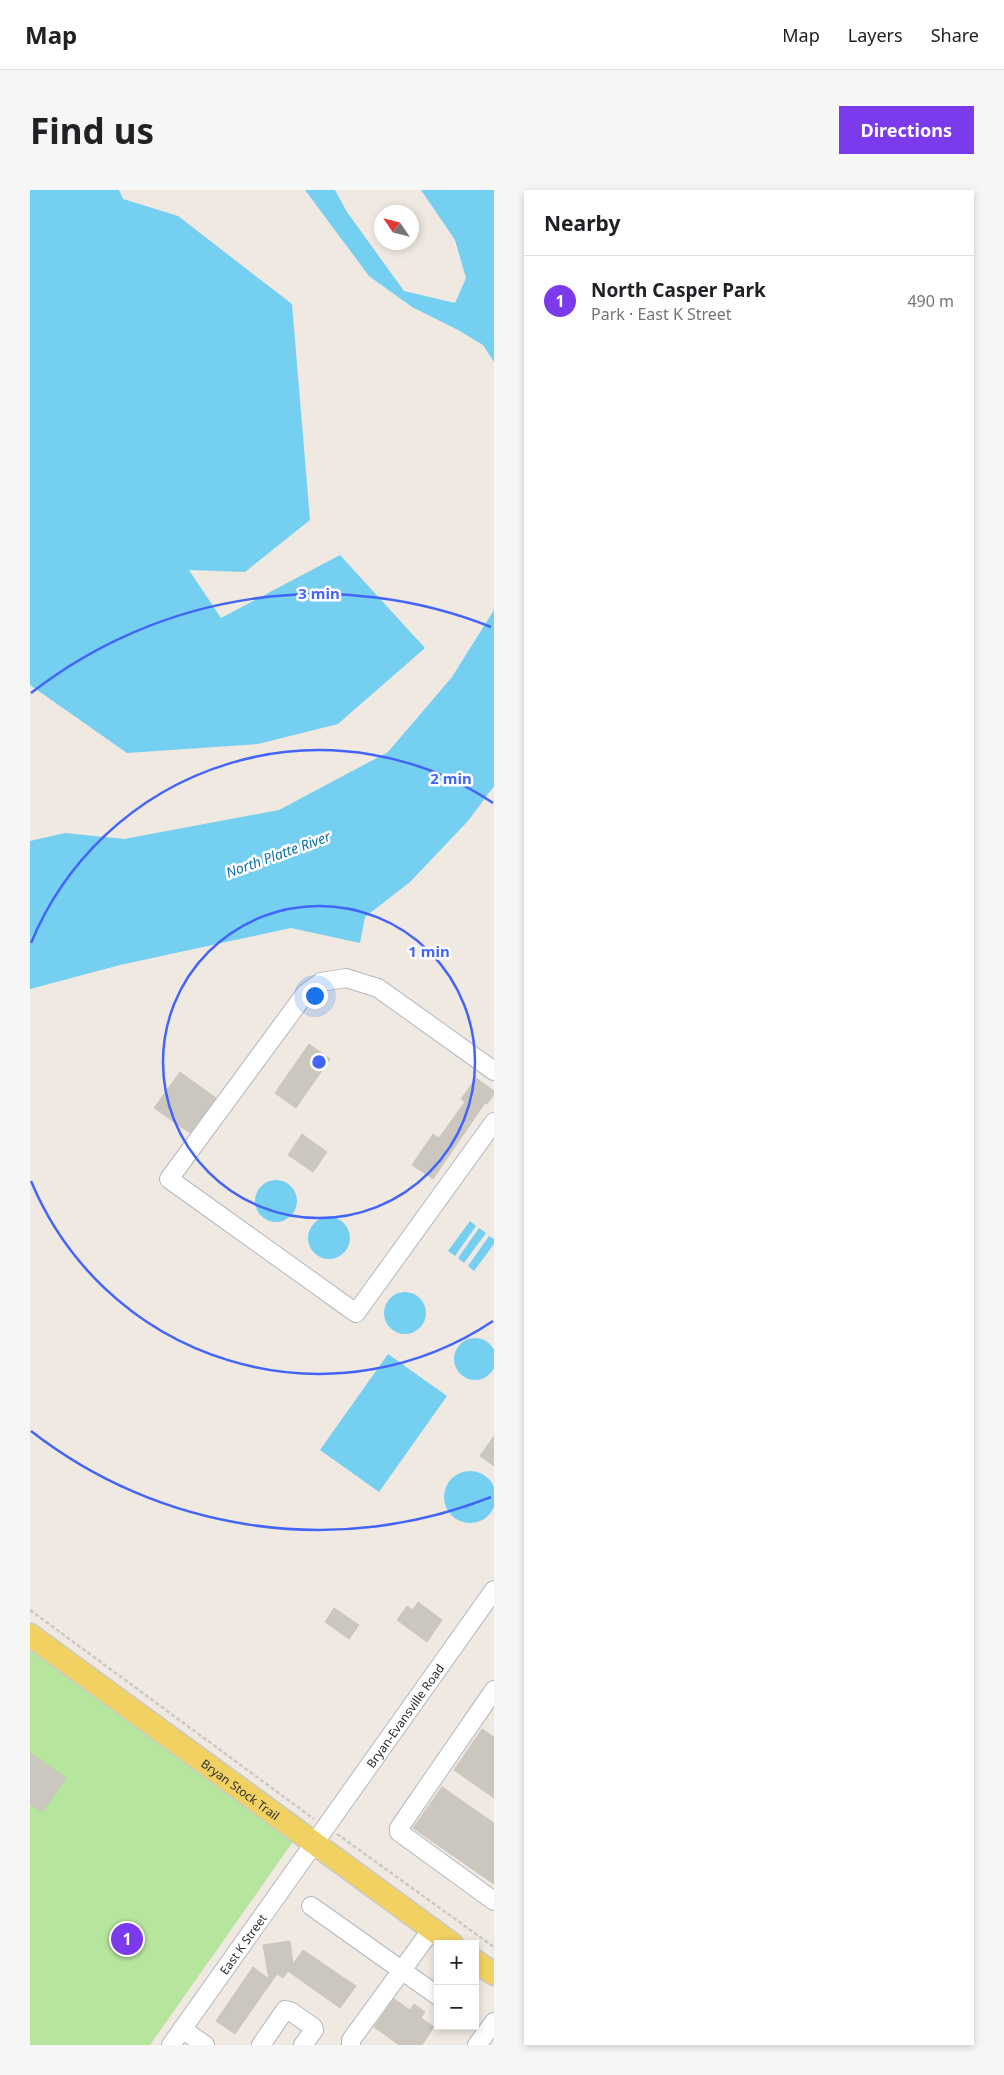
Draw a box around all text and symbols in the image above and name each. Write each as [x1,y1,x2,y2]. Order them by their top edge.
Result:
text: Map [25,18,77,51]
text: Map [782,23,820,47]
text: Layers [848,23,903,47]
text: Share [931,23,979,47]
button: Directions [839,106,974,154]
text: Find us [30,107,154,154]
north arrow [374,205,419,250]
text: Nearby [544,209,620,237]
text: North Casper Park [591,277,766,303]
text: 1 [555,290,565,312]
text: 490 m [907,290,954,312]
text: Park · East K Street [591,303,732,325]
text: 3 min [298,583,340,603]
text: 2 min [430,768,472,788]
water label: North Platte River [223,826,333,882]
text: 1 min [408,941,450,961]
your location [302,983,328,1009]
centre of rings [310,1053,328,1071]
street label: Bryan-Evansville Road [362,1660,448,1771]
street label: Bryan Stock Trail [198,1755,283,1824]
street label: East K Street [215,1910,271,1978]
pin: 1 [111,1920,143,1958]
map controls [434,1940,479,2030]
button: + [434,1940,479,1985]
button: − [434,1985,479,2030]

